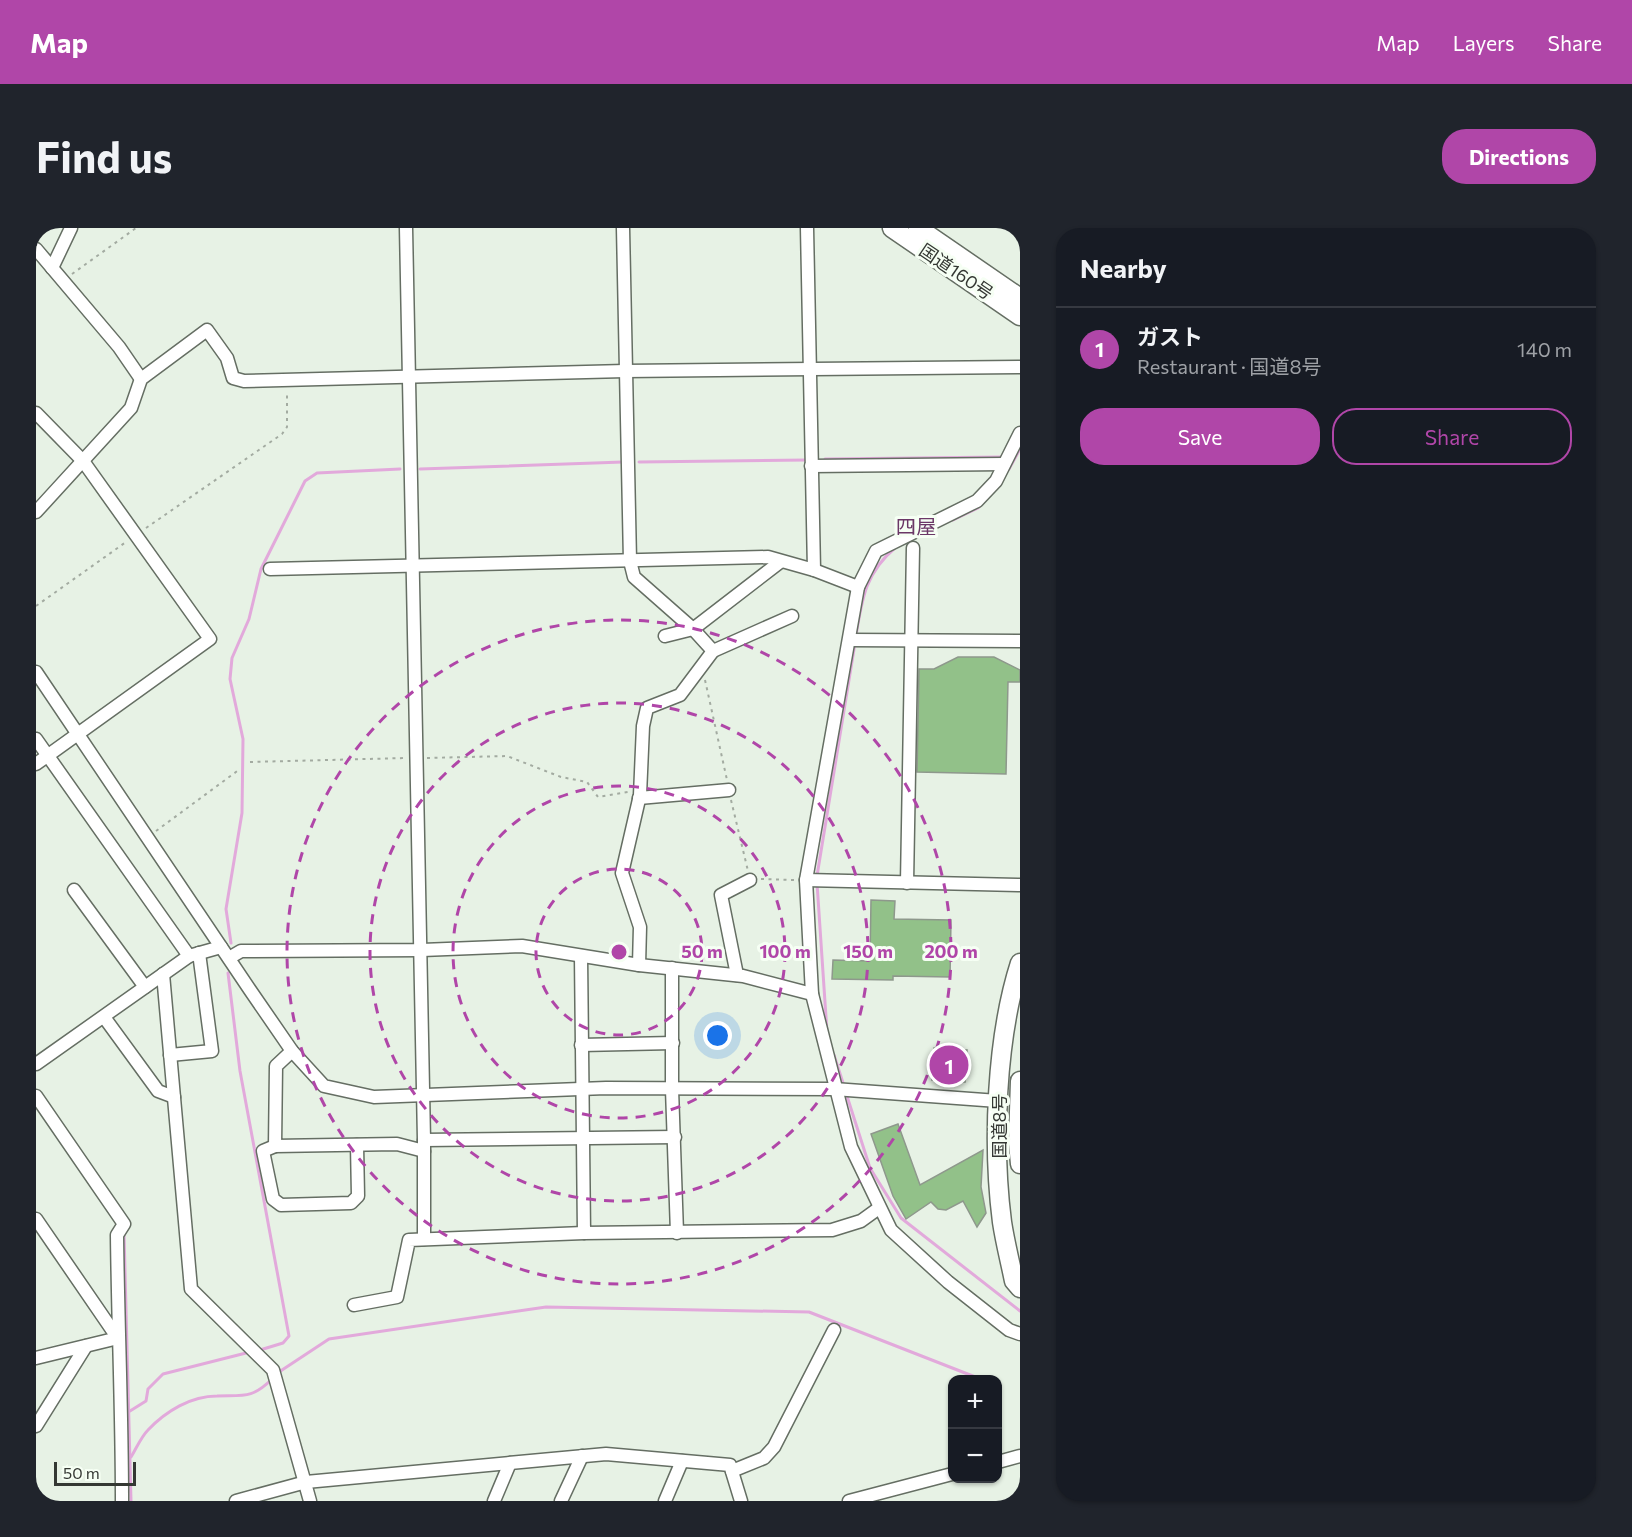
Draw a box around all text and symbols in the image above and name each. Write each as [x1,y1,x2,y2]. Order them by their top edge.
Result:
text: Map [30,25,88,59]
text: Map [1376,30,1420,55]
text: Layers [1453,30,1515,55]
text: Share [1548,30,1602,55]
button: Directions [1442,129,1596,184]
text: Find us [36,130,172,182]
street label: 国道160号 [915,238,998,304]
text: Nearby [1080,252,1167,283]
text: ガスト [1137,323,1203,350]
text: 1 [1095,337,1104,361]
text: 140 m [1517,337,1572,361]
text: Restaurant · 国道8号 [1137,354,1322,378]
button: Save [1080,408,1320,465]
button: Share [1332,408,1572,465]
district label: 四屋 [896,514,936,538]
text: 50 m [681,940,723,962]
text: 100 m [759,940,811,962]
text: 150 m [843,940,893,962]
text: 200 m [924,940,978,962]
centre of rings [609,942,629,962]
your location [703,1021,732,1050]
pin: 1 [930,1042,968,1088]
street label: 国道8号 [988,1094,1010,1158]
map controls [948,1375,1002,1483]
button: + [948,1375,1002,1429]
button: − [948,1429,1002,1483]
scale bar [54,1459,136,1486]
text: 50 m [63,1463,100,1482]

